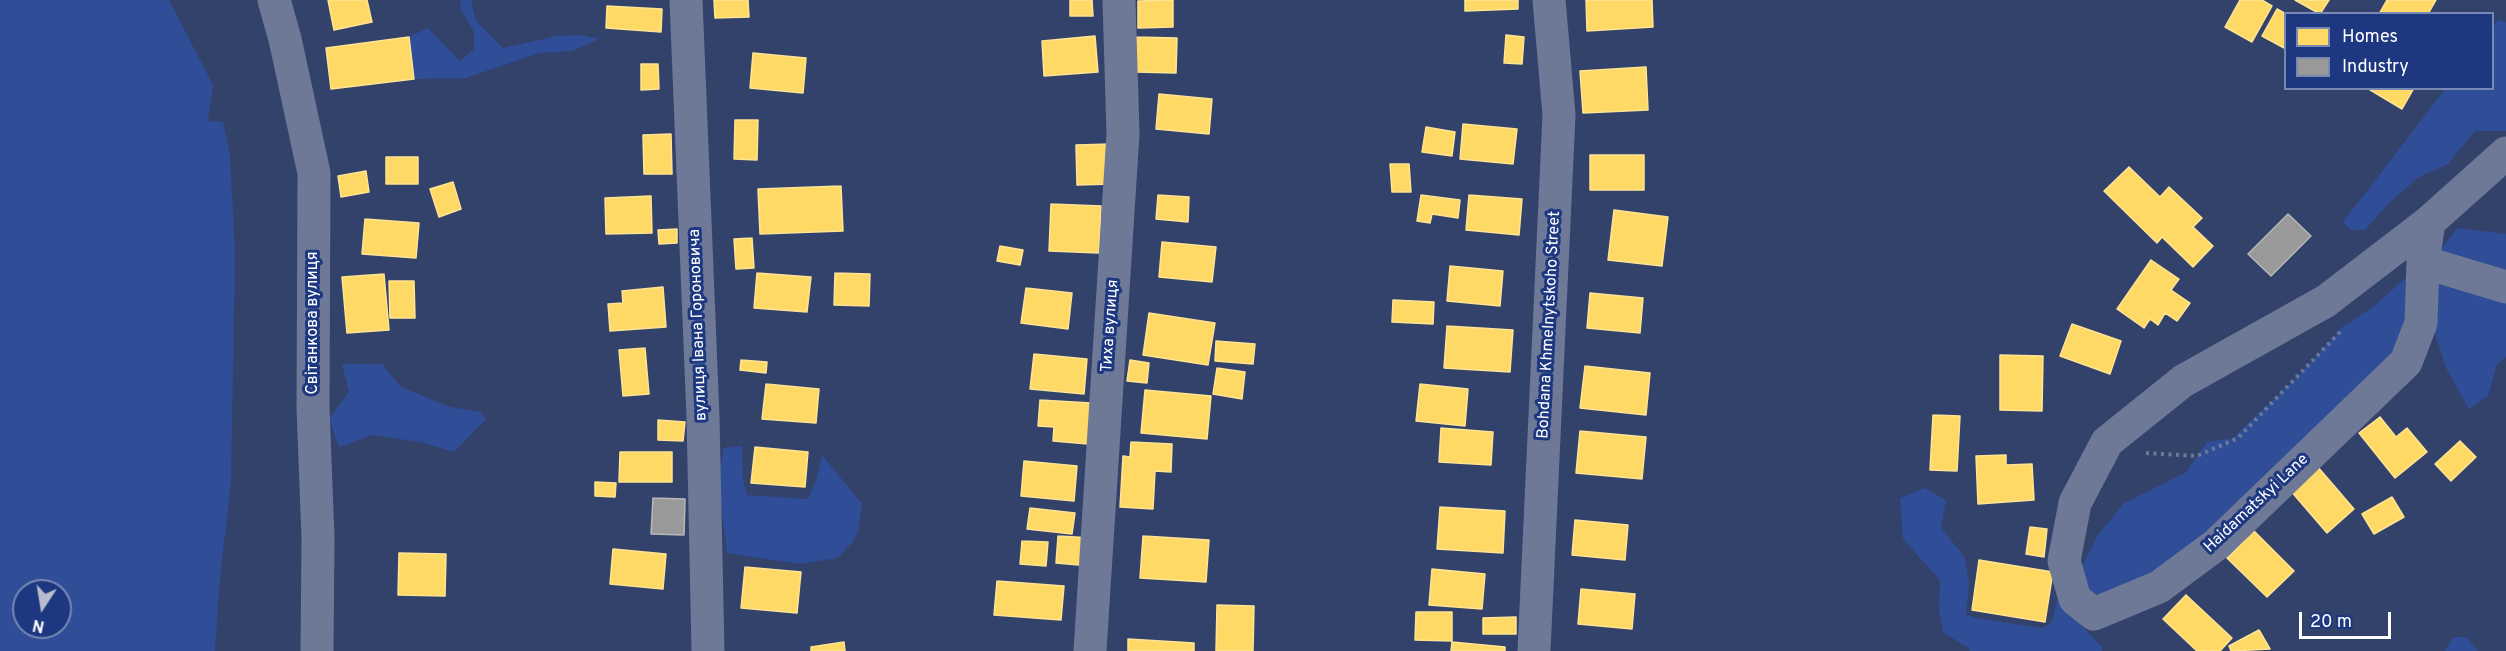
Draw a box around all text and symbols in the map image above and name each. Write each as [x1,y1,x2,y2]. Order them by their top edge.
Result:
legend [2284,12,2494,90]
text: Homes [2342,26,2398,49]
text: Industry [2342,56,2409,79]
street label: Bohdana Khmelnytskoho Street [1534,211,1566,439]
street label: вулиця Івана Гороновича [686,229,712,421]
street label: Світанкова вулиця [304,251,324,395]
street label: Тиха вулиця [1098,279,1124,373]
street label: Haidamatskyi Lane [2201,451,2313,557]
north arrow [12,579,72,639]
scale bar [2302,600,2394,638]
text: 20 m [2310,611,2352,634]
text: N [31,614,46,636]

